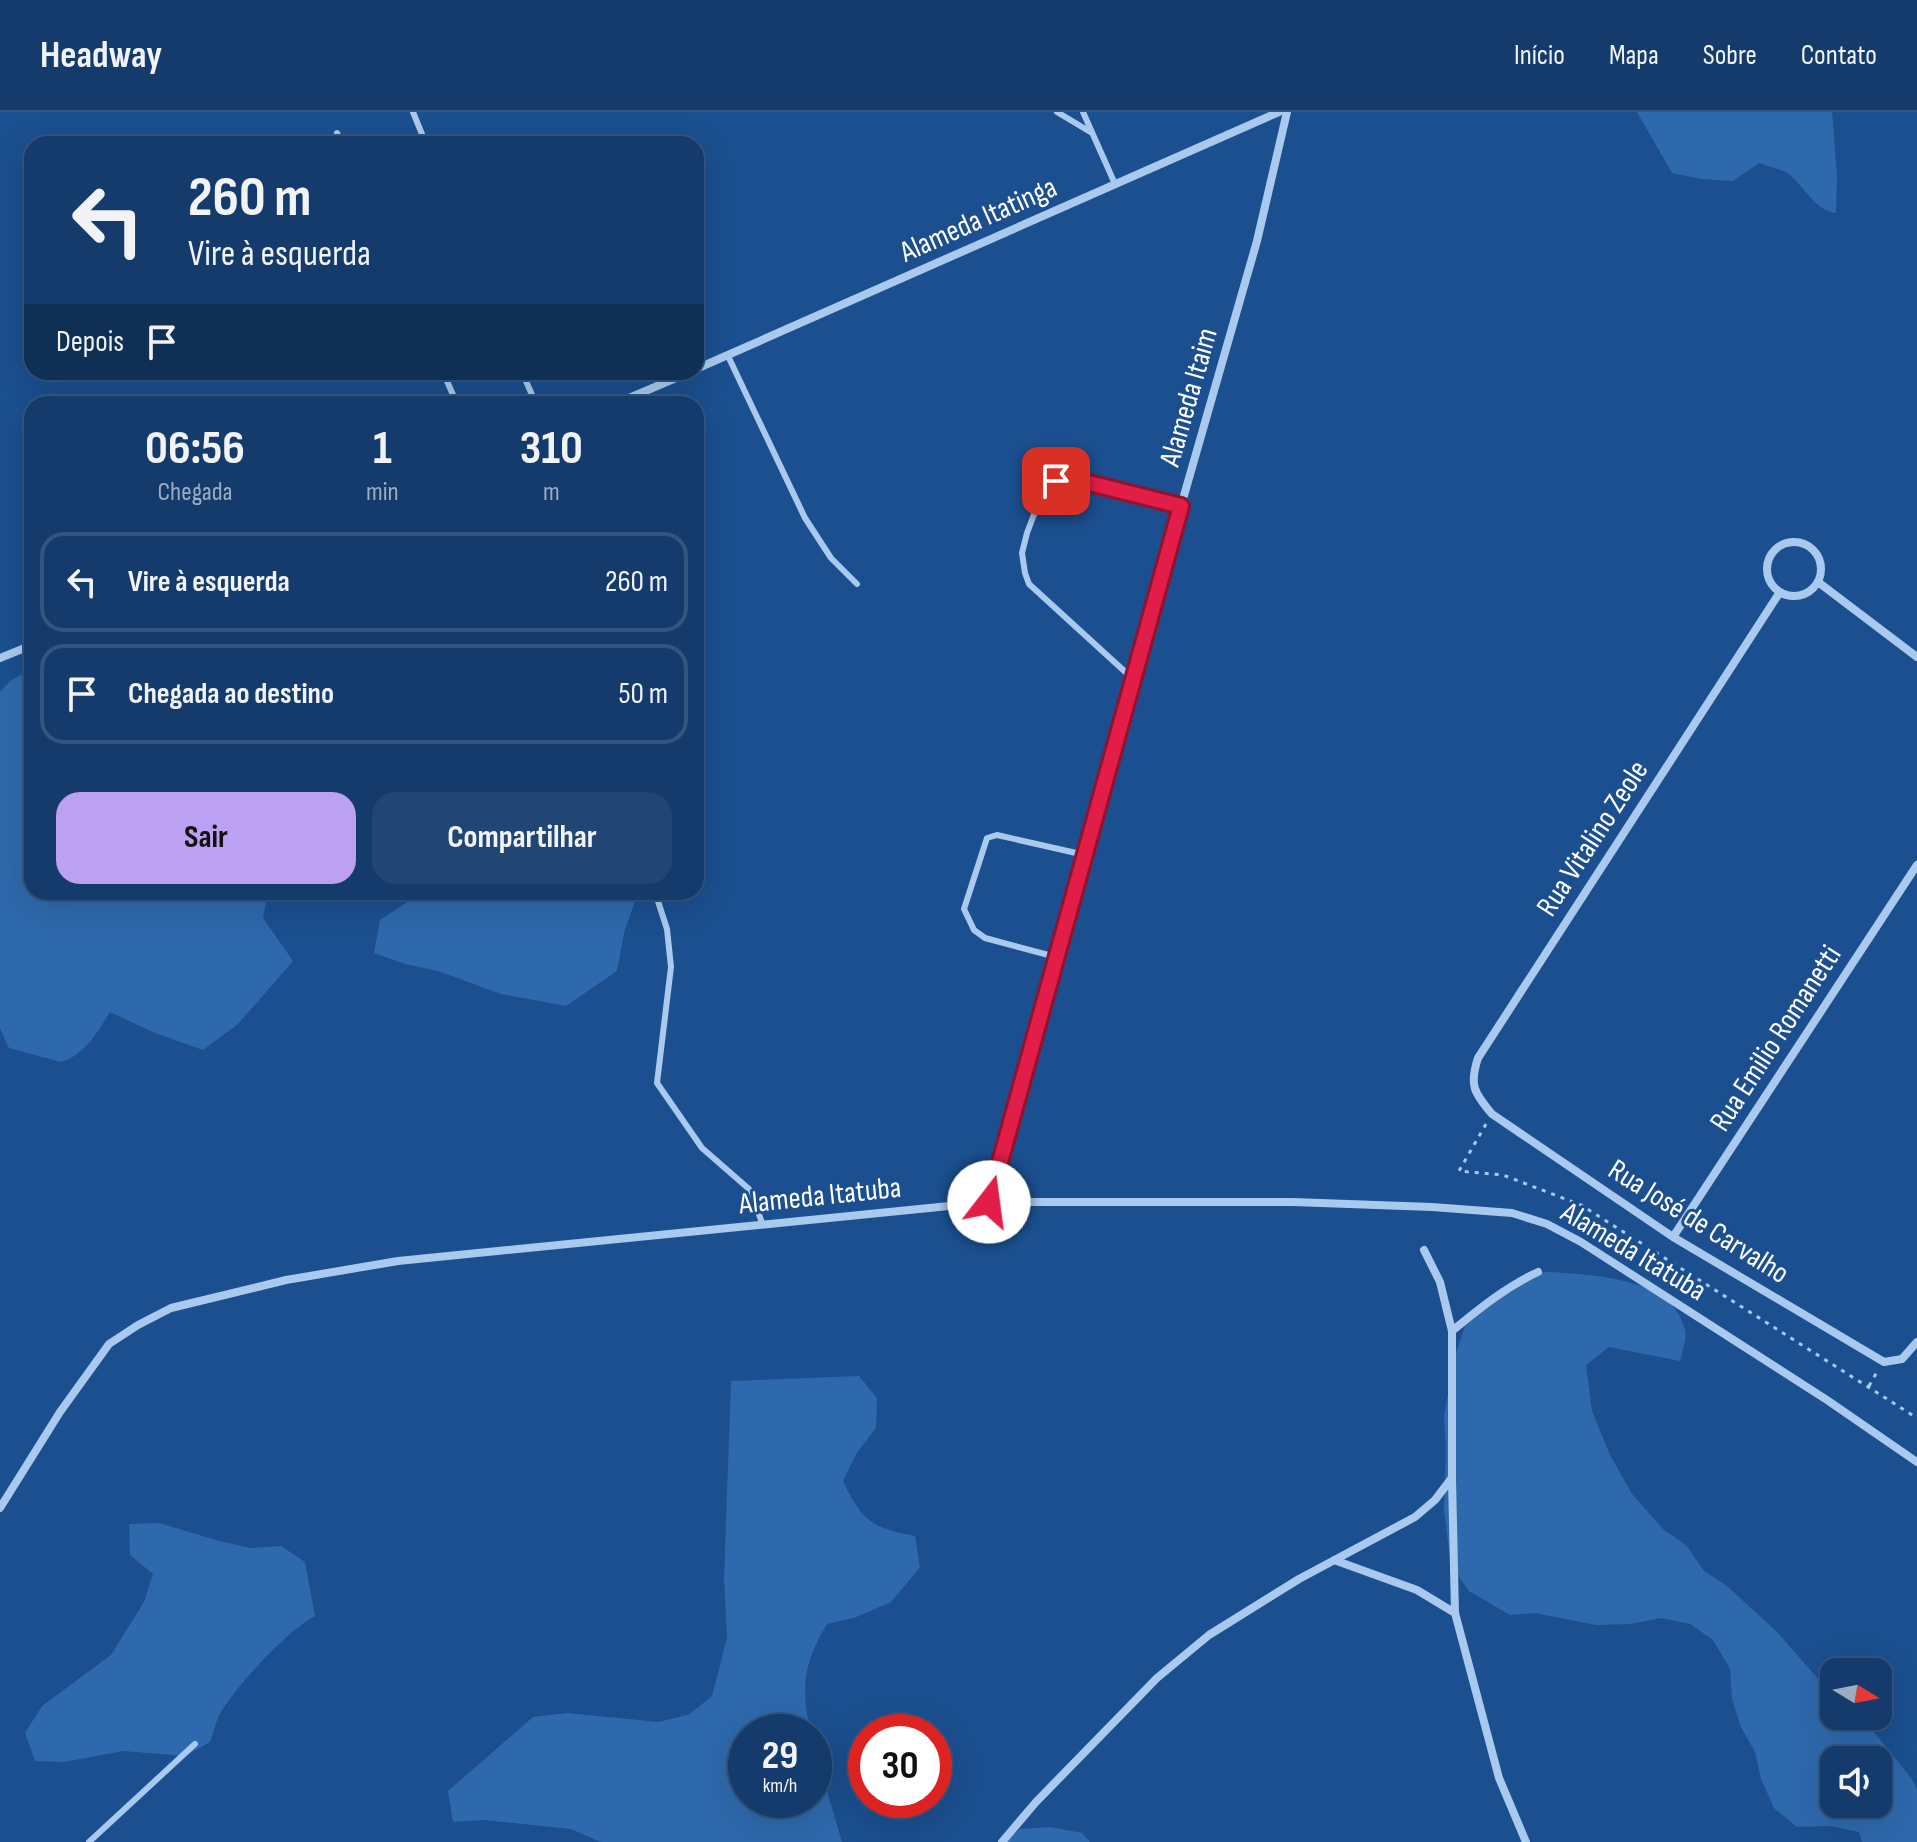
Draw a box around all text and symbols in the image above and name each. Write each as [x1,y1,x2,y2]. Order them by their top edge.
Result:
text: Headway [40,33,162,78]
text: Início [1514,39,1565,72]
text: Mapa [1609,39,1659,72]
text: Sobre [1703,39,1757,72]
text: Contato [1801,39,1877,72]
text: 260 m [188,165,311,232]
icon: left [56,168,160,272]
street label: Alameda Itatinga [894,169,1062,271]
text: Vire à esquerda [188,233,371,276]
icon: arrive [140,320,184,364]
text: Depois [56,324,124,360]
street label: Alameda Itaim [1152,324,1226,471]
text: 06:56 [145,420,245,477]
text: 1 [373,420,392,477]
text: 310 [520,420,583,477]
pin [1022,447,1090,515]
icon: arrive [1034,459,1078,503]
text: Chegada [157,477,233,508]
text: min [366,477,399,508]
text: m [543,477,560,508]
icon: left [60,560,104,604]
text: Vire à esquerda [128,564,290,600]
text: 260 m [605,564,668,600]
icon: arrive [60,672,104,716]
text: Chegada ao destino [128,676,334,712]
text: 50 m [619,676,668,712]
street label: Rua Vitalino Zeole [1529,754,1656,923]
button: Sair [56,792,356,884]
button: Compartilhar [372,792,672,884]
street label: Rua Emilio Romanetti [1702,939,1849,1138]
street label: Rua José de Carvalho [1601,1152,1795,1292]
position arrow [947,1160,1031,1244]
street label: Alameda Itatuba [736,1170,903,1223]
street label: Alameda Itatuba [1554,1194,1713,1309]
north arrow [1820,1658,1892,1730]
map controls [1820,1658,1892,1818]
speed limit sign: 30 [848,1714,952,1818]
text: 29 [762,1732,798,1780]
button: sound [1820,1746,1892,1818]
text: km/h [763,1774,797,1798]

